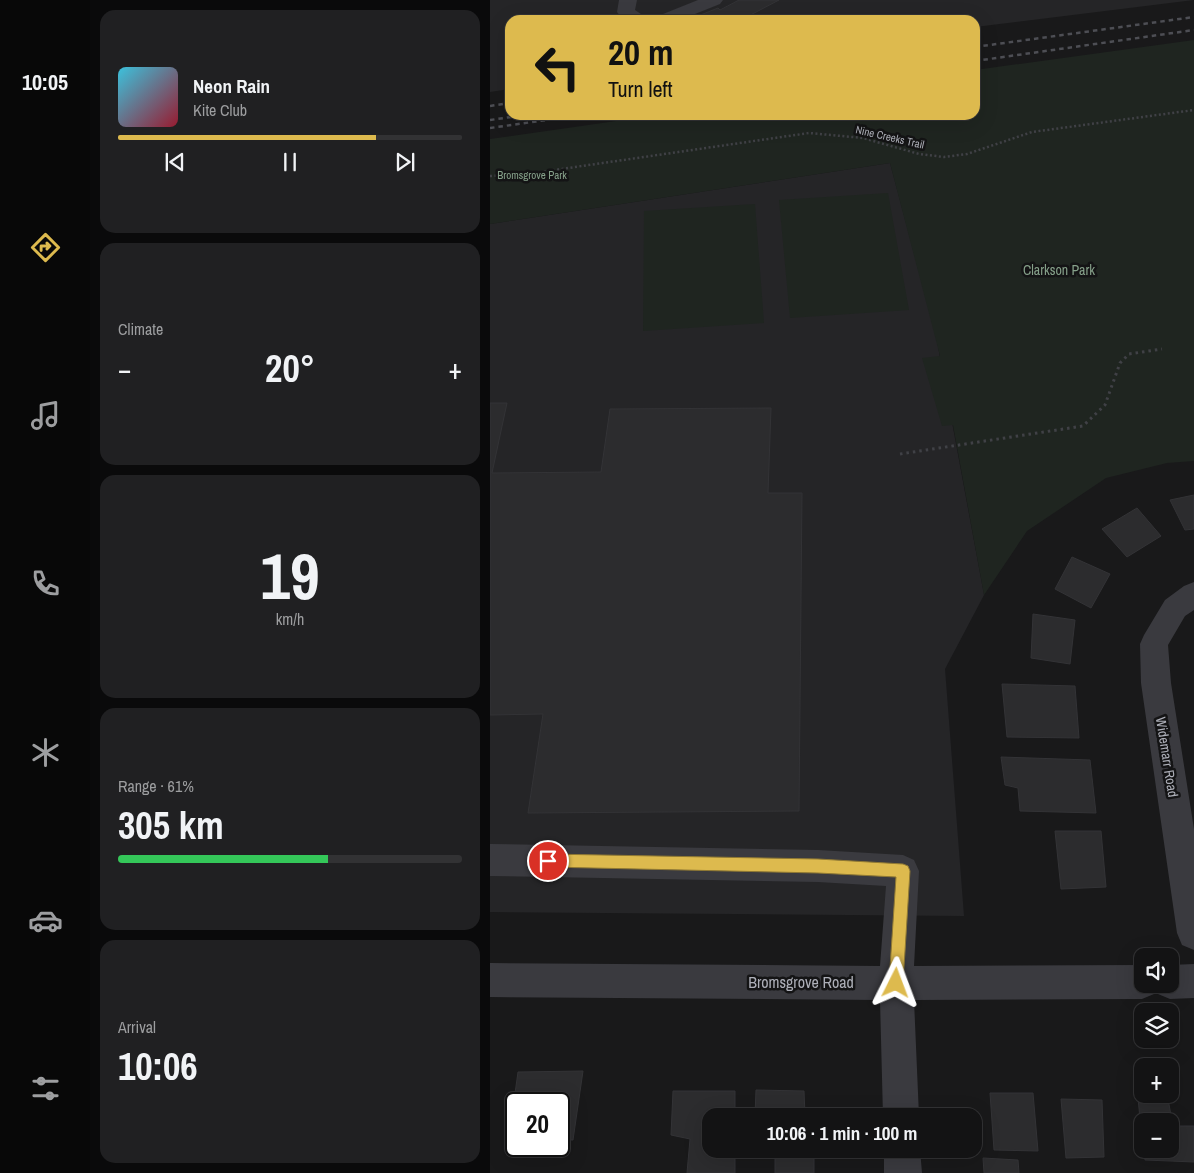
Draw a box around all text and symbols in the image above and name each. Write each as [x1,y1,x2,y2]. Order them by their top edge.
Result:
text: 20 m [608,29,673,76]
icon: left [525,35,590,100]
text: 10:05 [22,67,68,97]
text: Neon Rain [193,73,270,99]
text: Turn left [608,74,673,104]
text: Kite Club [193,99,247,121]
street label: Nine Creeks Trail [854,122,926,152]
icon: previous [161,148,189,176]
icon: pause [276,148,304,176]
icon: next [391,148,419,176]
park label: Bromsgrove Park [497,168,567,182]
icon: directions [28,230,63,265]
park label: Clarkson Park [1023,261,1095,279]
text: Climate [118,318,163,340]
text: 20° [265,343,315,394]
text: − [118,350,131,388]
text: + [449,350,462,388]
icon: music [28,398,63,433]
text: 19 [260,532,320,619]
icon: phone [28,566,63,601]
text: km/h [276,608,304,630]
street label: Widemarr Road [1152,716,1182,798]
icon: climate [28,735,63,770]
text: Range · 61% [118,775,194,797]
text: 305 km [118,800,224,851]
pin [527,840,569,882]
icon: arrive [534,847,562,875]
icon: car [28,903,63,938]
map controls [1134,948,1179,1158]
button: sound [1134,948,1179,993]
position arrow [869,956,921,1008]
street label: Bromsgrove Road [748,971,854,993]
button: layers [1134,1003,1179,1048]
text: Arrival [118,1016,156,1038]
text: 10:06 [118,1041,198,1092]
button: + [1134,1058,1179,1103]
icon: filters [28,1071,63,1106]
speed limit sign: 20 [505,1092,570,1157]
button: − [1134,1113,1179,1158]
text: 10:06 · 1 min · 100 m [767,1120,917,1146]

